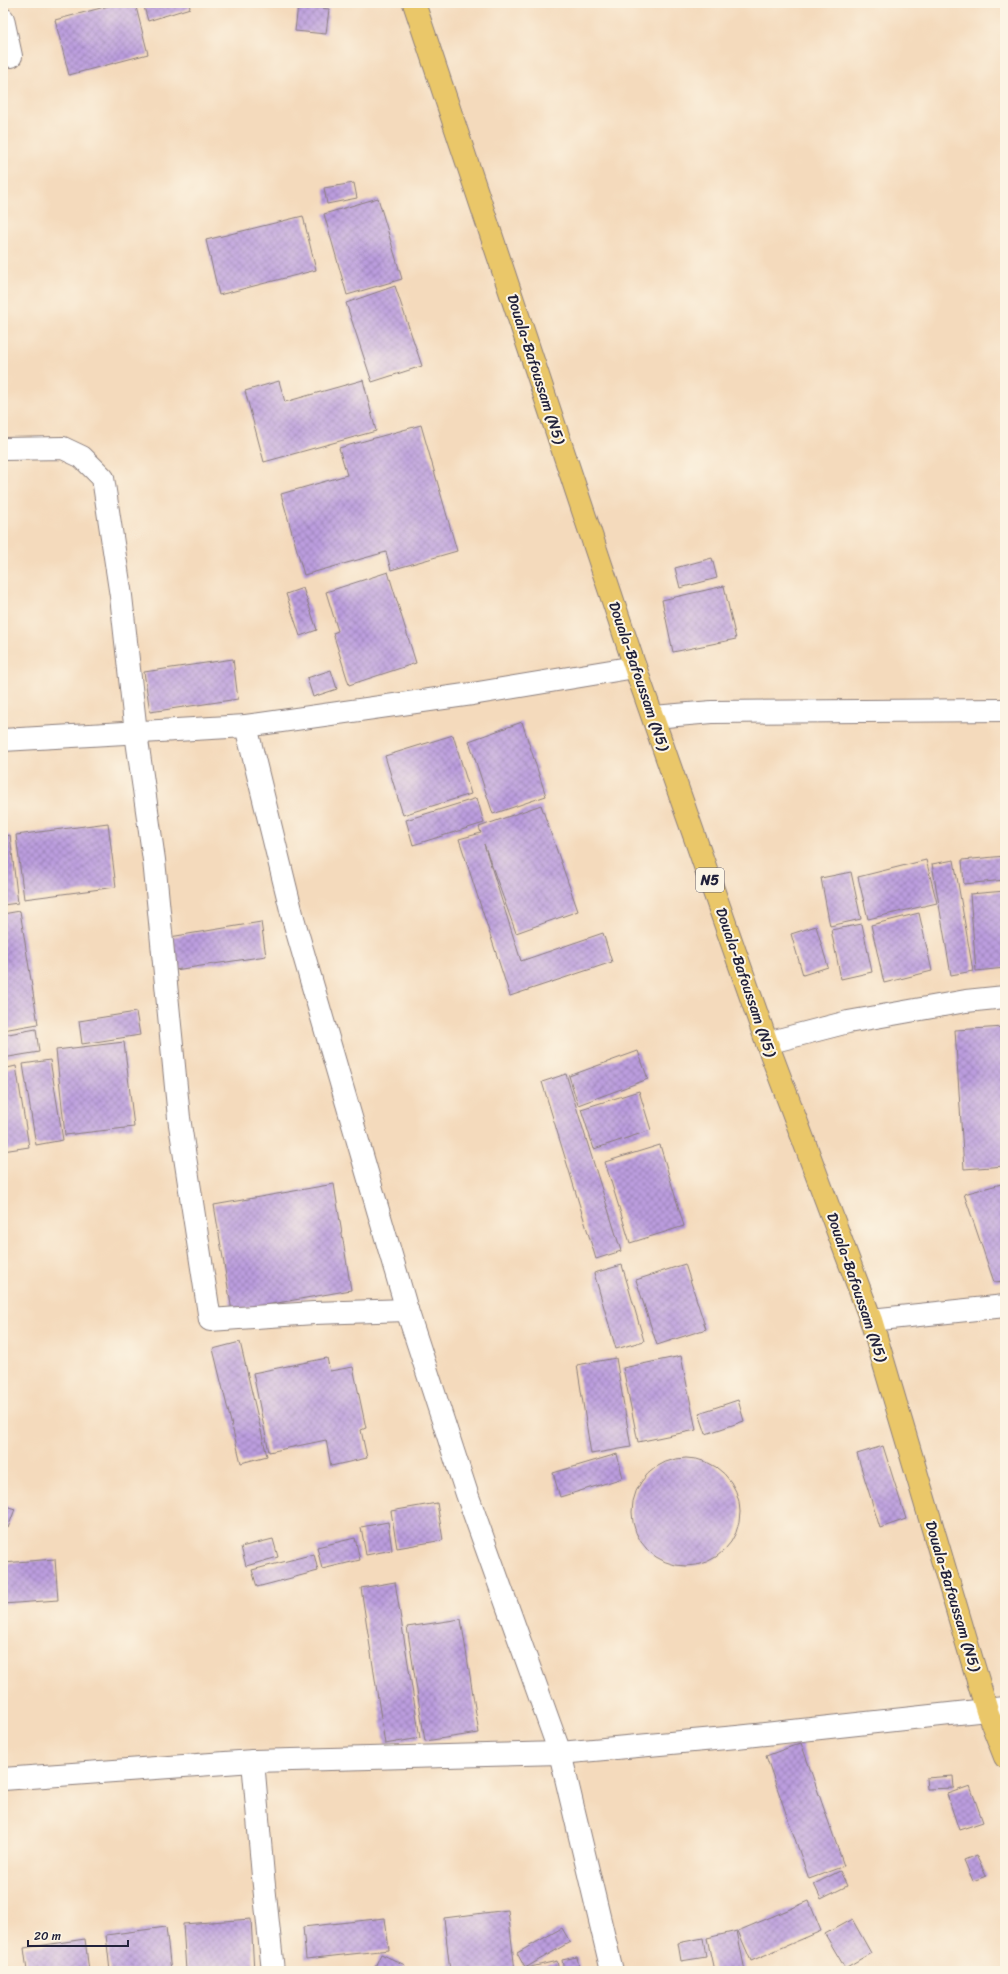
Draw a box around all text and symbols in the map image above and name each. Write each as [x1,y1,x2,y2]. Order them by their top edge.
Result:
street label: Douala-Bafoussam (N5) [500,291,573,448]
street label: Douala-Bafoussam (N5) [601,598,677,755]
road number: N5 [696,868,724,892]
street label: Douala-Bafoussam (N5) [708,904,784,1061]
street label: Douala-Bafoussam (N5) [819,1209,895,1366]
street label: Douala-Bafoussam (N5) [918,1518,988,1675]
scale bar [28,1922,128,1948]
text: 20 m [34,1925,61,1947]

